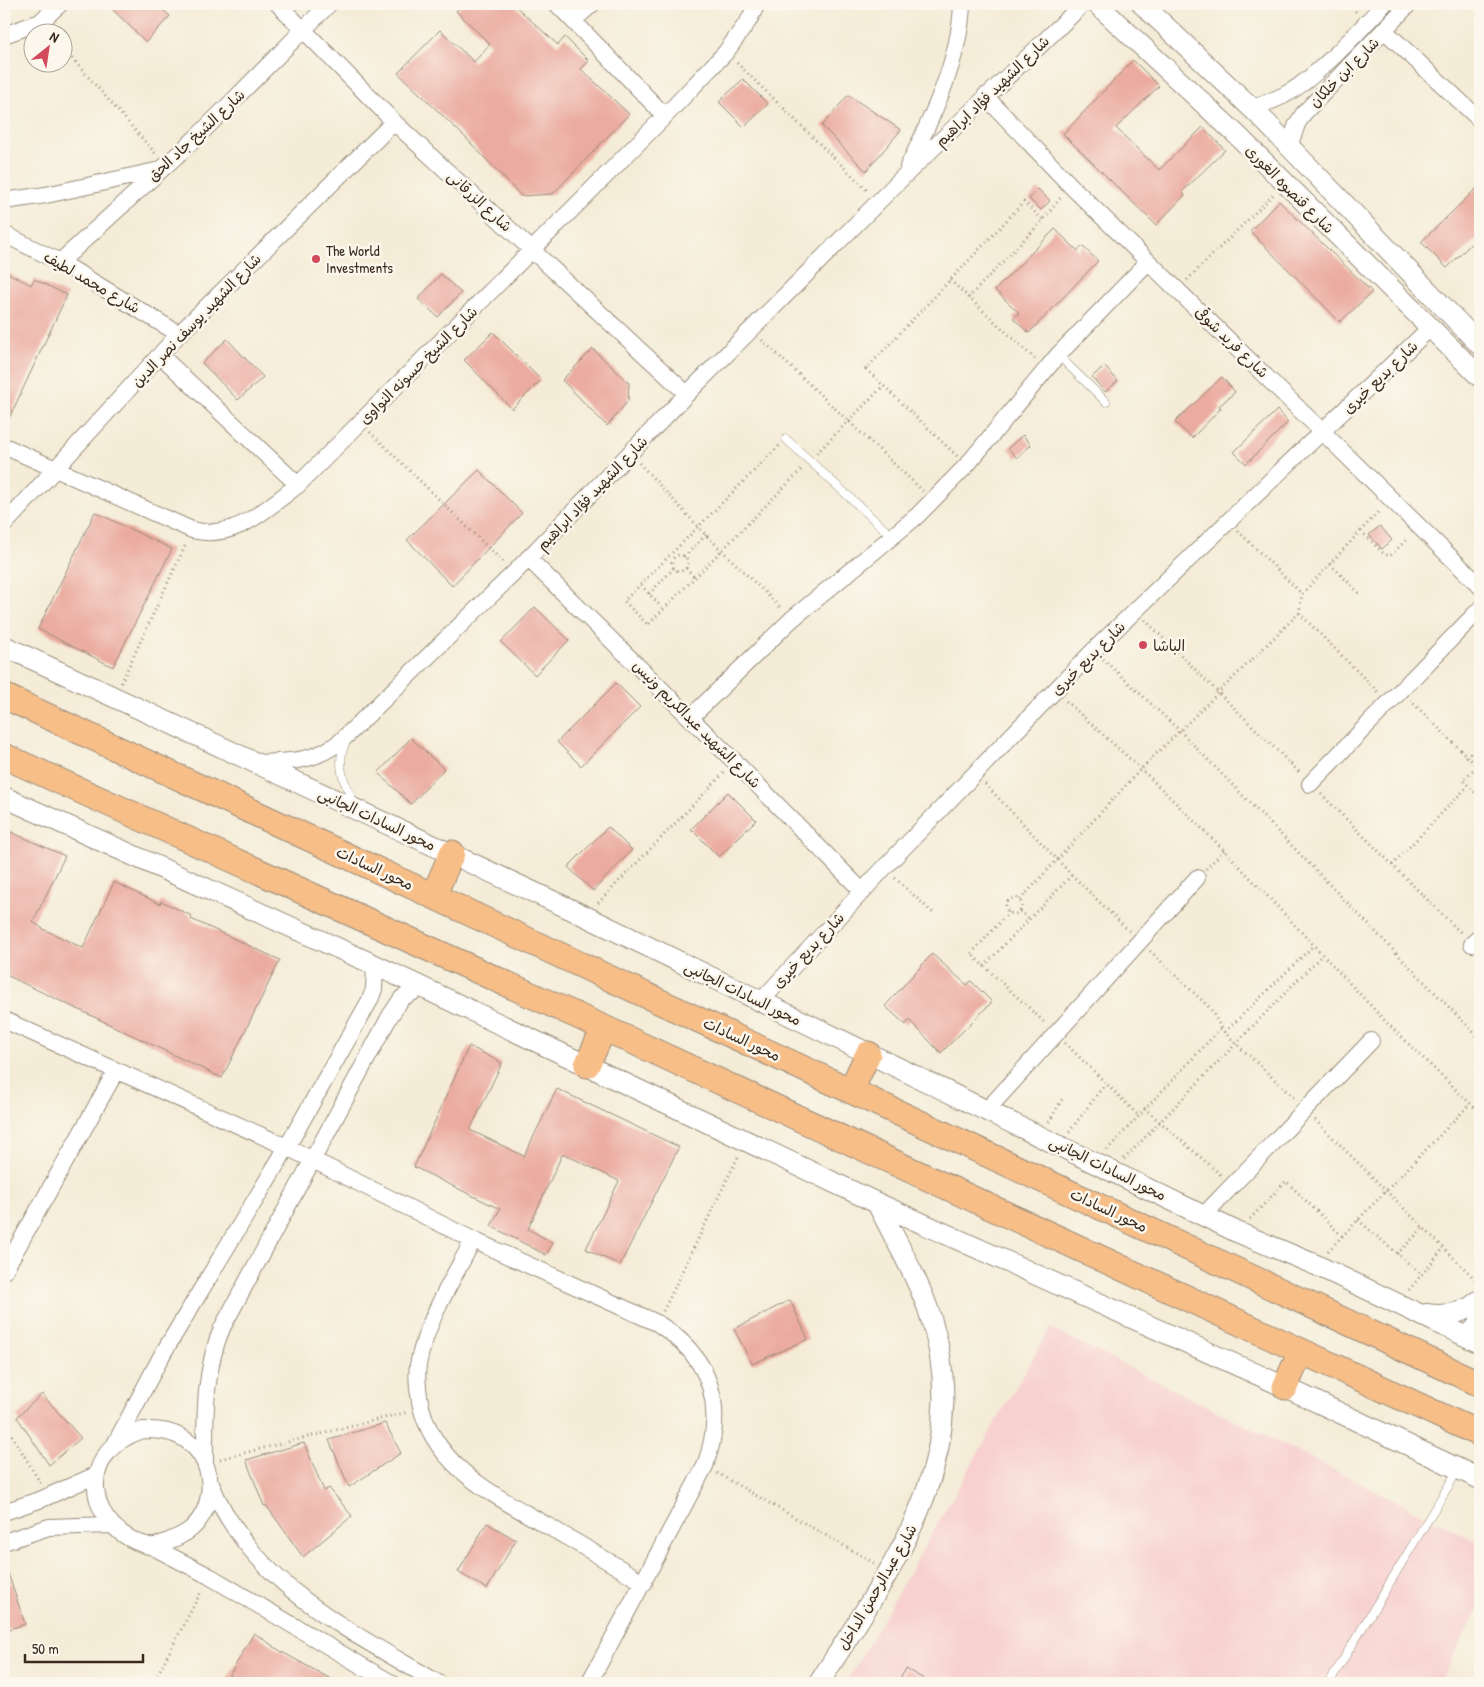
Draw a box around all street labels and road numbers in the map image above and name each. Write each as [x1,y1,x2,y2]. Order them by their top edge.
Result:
street label: شارع الشهيد فؤاد ابراهيم [930,31,1055,153]
street label: شارع ابن خلكان [1304,32,1384,112]
street label: شارع الشيخ جاد الحق [143,84,249,186]
street label: شارع قنصوه الغورى [1241,140,1339,238]
street label: شارع الزرقانى [443,166,517,236]
street label: شارع محمد لطيف [40,246,144,318]
street label: شارع الشهيد يوسف نصر الدين [126,248,266,392]
street label: شارع الشيخ حسونه النواوى [354,301,482,429]
street label: شارع فريد شوقى [1191,302,1273,382]
street label: شارع بديع خيرى [1338,336,1423,419]
street label: شارع الشهيد فؤاد ابراهيم [532,431,654,556]
street label: شارع بديع خيرى [1046,616,1130,700]
street label: شارع الشهيد عبدالكريم ونيس [627,655,766,794]
street label: محور السادات الجانبى [315,783,439,855]
street label: محور السادات [333,841,417,895]
street label: شارع بديع خيرى [767,907,850,993]
street label: محور السادات الجانبى [681,956,805,1030]
street label: محور السادات [700,1012,784,1066]
street label: محور السادات الجانبى [1046,1131,1170,1205]
street label: محور السادات [1067,1183,1151,1237]
street label: شارع عبدالرحمن الداخل [832,1520,922,1654]

